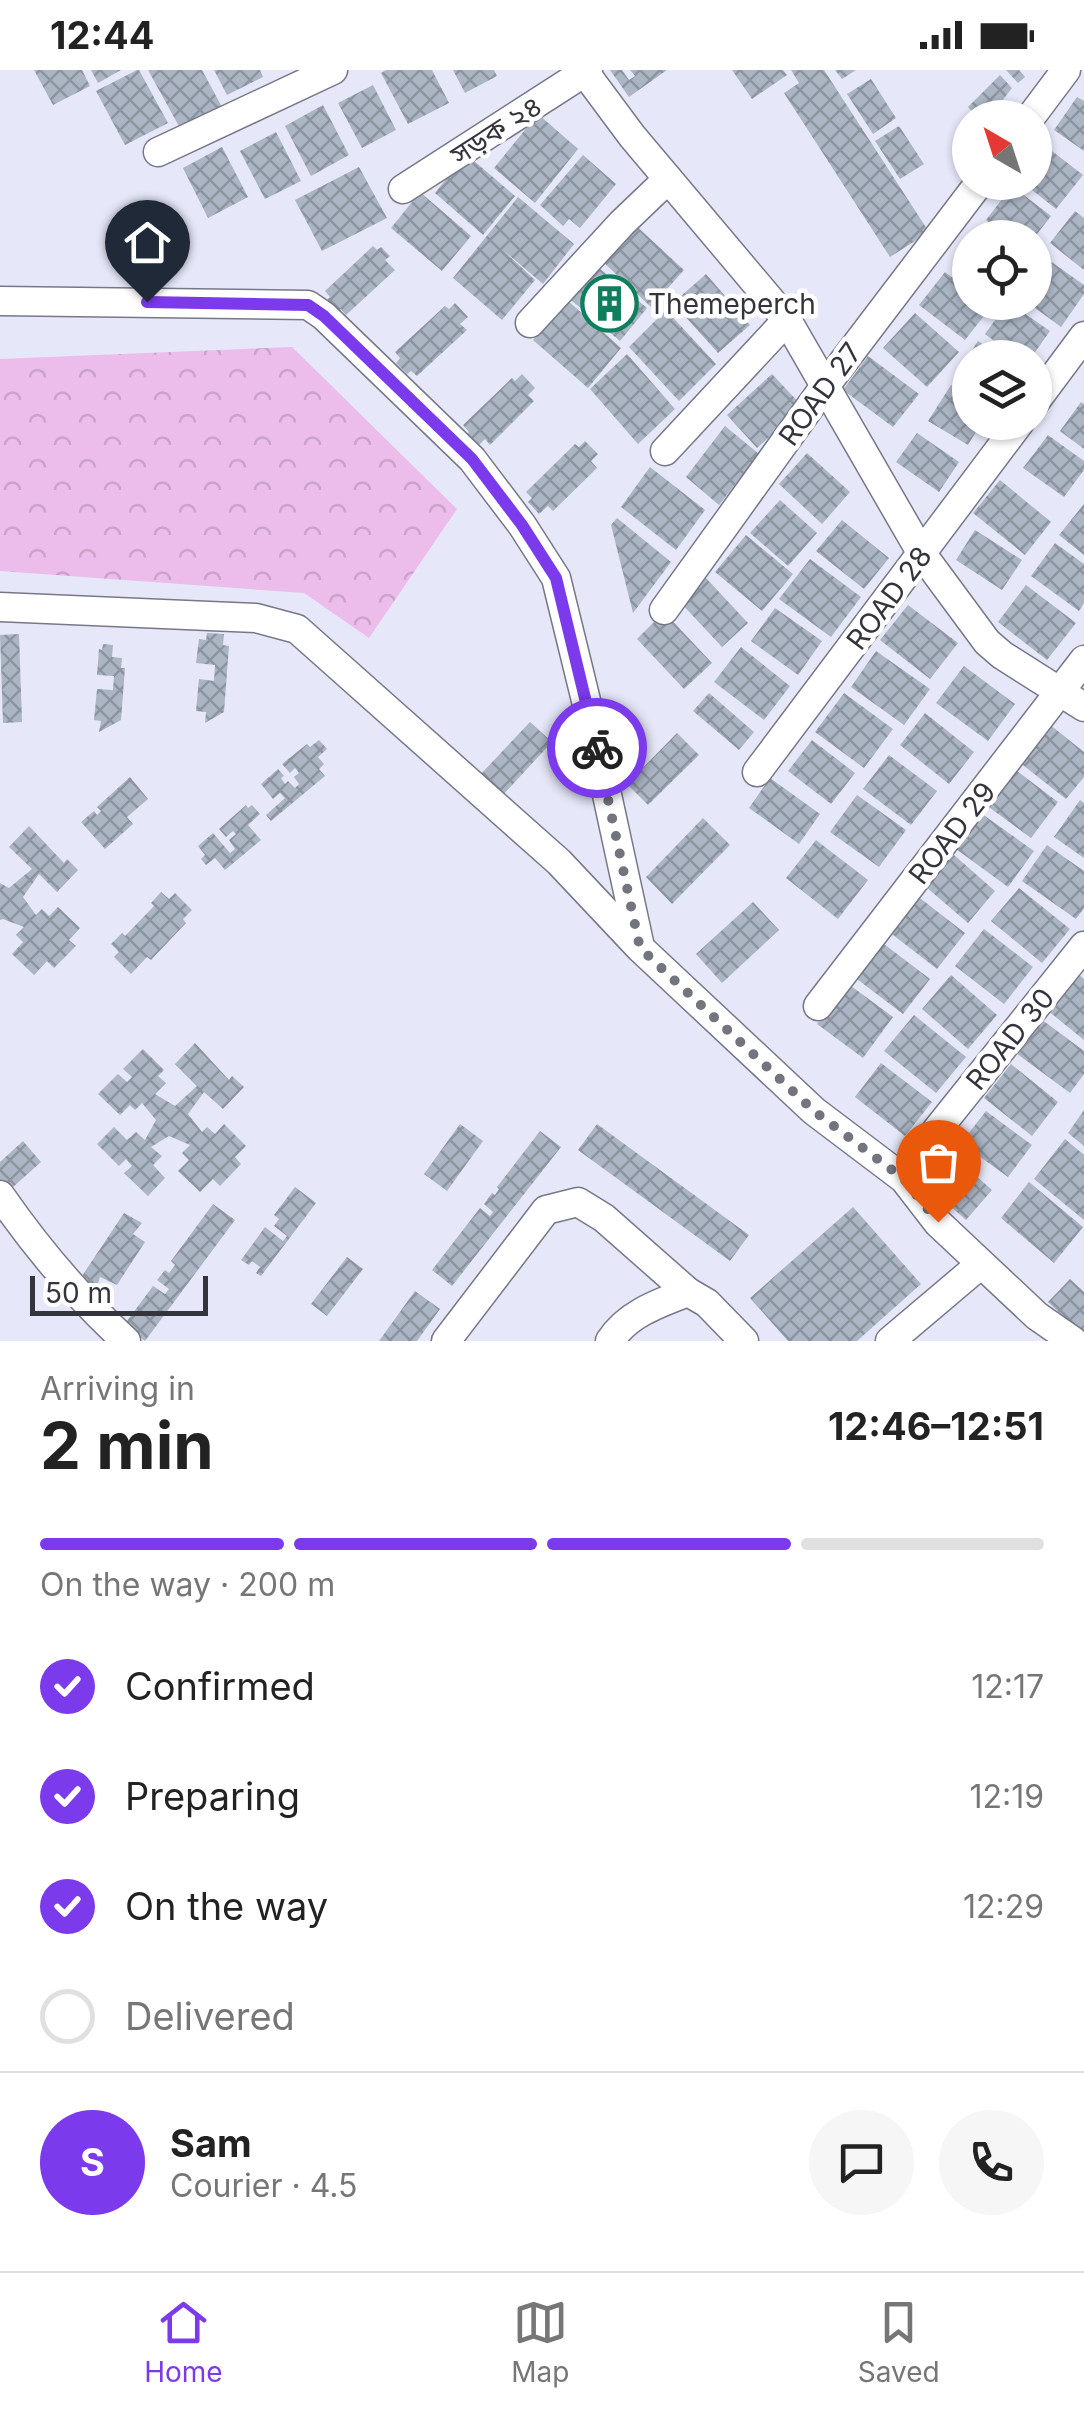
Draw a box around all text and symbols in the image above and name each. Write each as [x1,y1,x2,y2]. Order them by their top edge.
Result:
text: 12:44 [50,12,154,58]
street label: সড়ক ২৪ [444,88,548,172]
north arrow [952,100,1052,200]
map controls [952,100,1052,440]
pin [105,200,190,303]
icon: home [120,215,175,270]
button: locate [952,220,1052,320]
building icon: Themeperch [579,274,639,334]
place label: Themeperch [648,287,816,321]
street label: ROAD 27 [771,336,869,452]
button: layers [952,340,1052,440]
street label: ROAD 28 [839,540,939,656]
courier [547,698,647,798]
icon: bike [570,721,625,776]
street label: ROAD 29 [902,775,1002,891]
street label: ROAD 30 [959,981,1061,1097]
pin [896,1120,981,1223]
icon: bag [911,1135,966,1190]
scale bar [30,1271,208,1316]
text: 50 m [45,1276,112,1310]
text: Arriving in [40,1369,195,1408]
text: 12:46–12:51 [828,1403,1044,1449]
text: 2 min [40,1406,214,1485]
text: On the way · 200 m [40,1565,335,1604]
icon: check [40,1659,95,1714]
text: Confirmed [125,1663,315,1709]
text: 12:17 [971,1667,1044,1706]
icon: check [40,1769,95,1824]
text: Preparing [125,1773,300,1819]
text: 12:19 [969,1777,1044,1816]
icon: check [40,1879,95,1934]
text: On the way [125,1883,328,1929]
text: 12:29 [963,1887,1044,1926]
text: Delivered [125,1993,295,2039]
button: chat [809,2110,914,2215]
button: phone [939,2110,1044,2215]
text: Sam [170,2120,252,2166]
text: S [80,2139,105,2185]
text: Courier · 4.5 [170,2166,358,2205]
tab: Home [144,2295,223,2389]
tab: Map [511,2295,569,2389]
tab: Saved [858,2295,940,2389]

